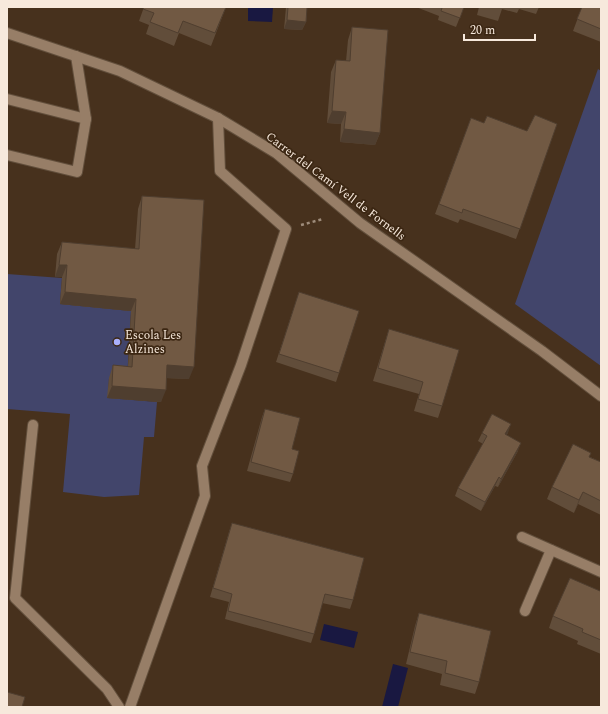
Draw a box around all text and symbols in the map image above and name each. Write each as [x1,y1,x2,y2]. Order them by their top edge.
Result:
scale bar [464,16,535,42]
text: 20 m [470,21,495,40]
street label: Carrer del Camí Vell de Fornells [262,127,410,246]
place label: Escola Les Alzines [125,326,181,359]
marker: Escola Les Alzines [112,337,122,347]

